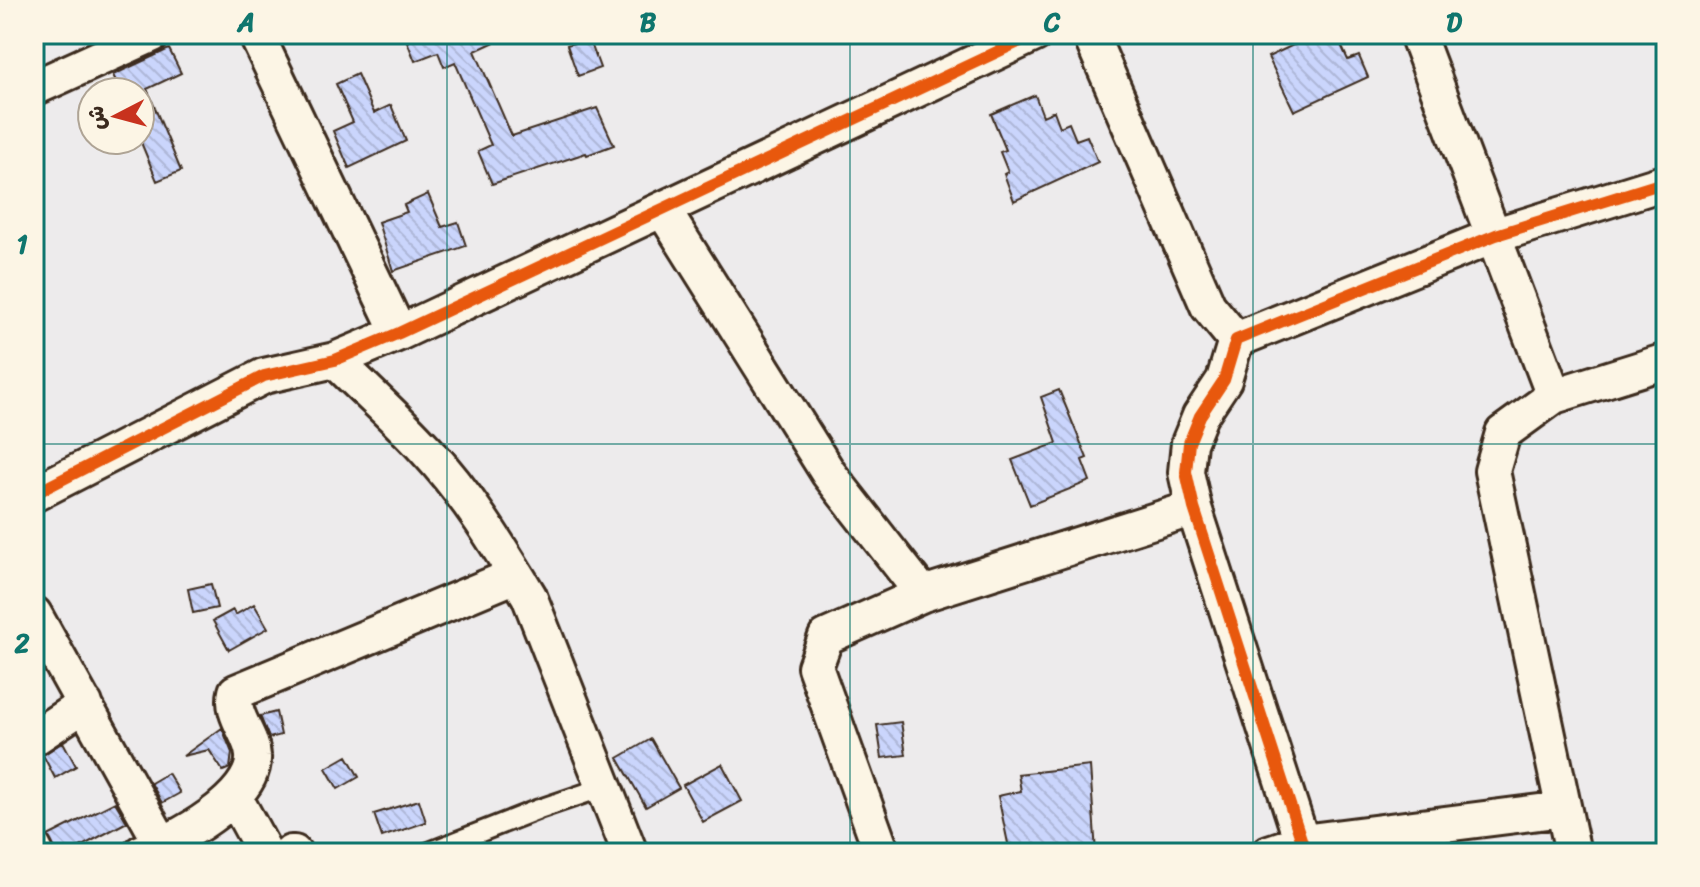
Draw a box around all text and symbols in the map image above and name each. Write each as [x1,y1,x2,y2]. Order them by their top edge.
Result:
text: A [236,0,255,45]
text: B [640,0,657,45]
text: C [1043,0,1061,45]
text: D [1446,0,1462,45]
north arrow [76,76,156,156]
text: ش [76,104,117,132]
text: 1 [16,221,28,267]
text: 2 [13,620,30,666]

